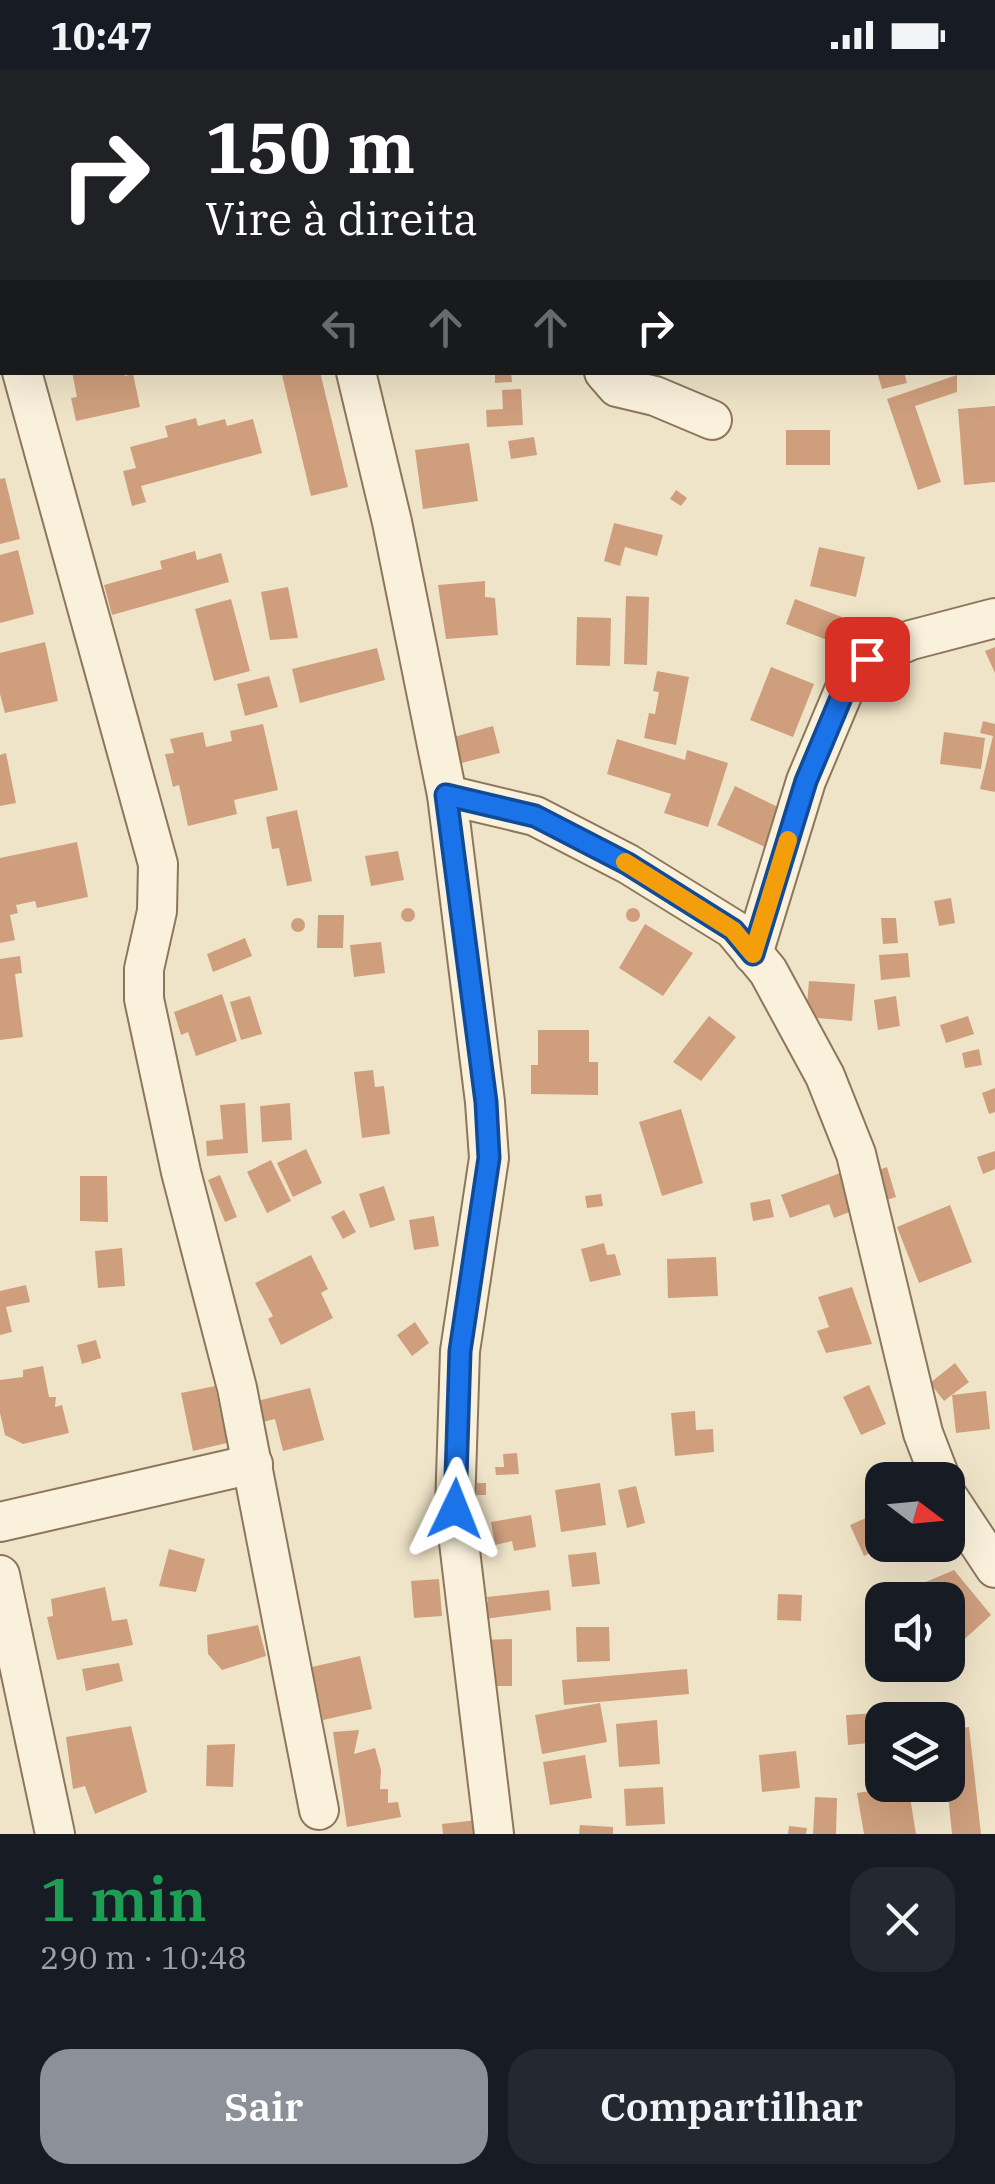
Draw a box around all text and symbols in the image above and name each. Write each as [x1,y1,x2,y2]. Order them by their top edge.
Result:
text: 10:47 [50,11,153,60]
text: 150 m [205,101,415,192]
icon: right [40,110,170,240]
text: Vire à direita [205,189,478,247]
icon: left [313,300,368,355]
icon: ahead [418,300,473,355]
icon: ahead [523,300,578,355]
icon: right [628,300,683,355]
pin [825,617,910,702]
icon: arrive [840,632,895,687]
position arrow [403,1457,507,1561]
north arrow [865,1462,965,1562]
map controls [865,1462,965,1802]
button: sound [865,1582,965,1682]
button: layers [865,1702,965,1802]
text: 1 min [40,1859,207,1938]
button: close [850,1867,955,1972]
text: 290 m · 10:48 [40,1936,247,1978]
button: Sair [40,2049,488,2164]
button: Compartilhar [508,2049,955,2164]

